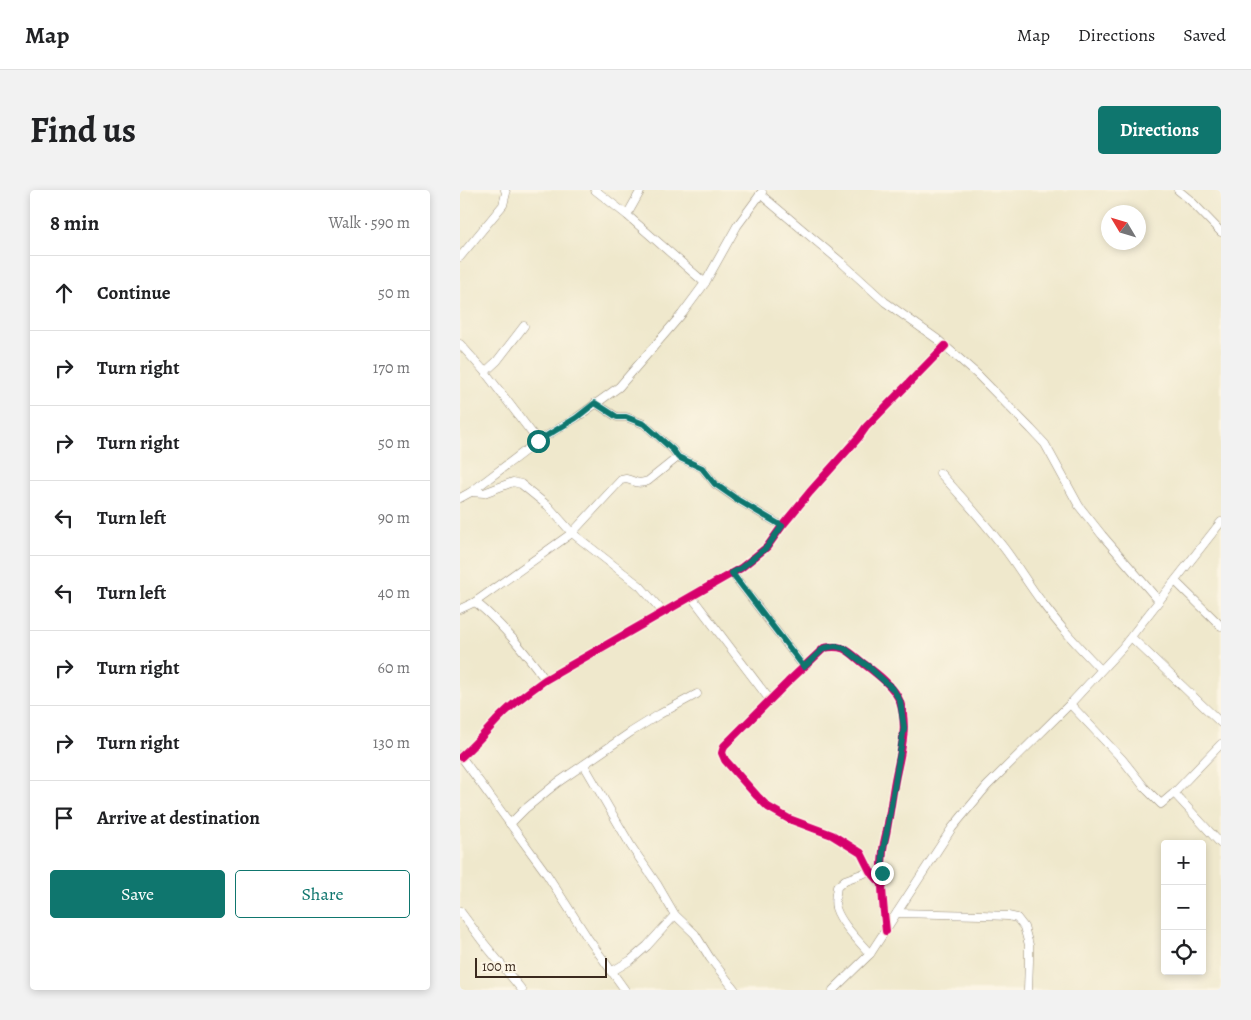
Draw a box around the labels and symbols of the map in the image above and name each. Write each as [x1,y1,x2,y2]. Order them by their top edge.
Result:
north arrow [1101,205,1146,250]
route start [527,430,550,453]
route end [871,862,894,885]
scale bar [475,955,608,978]

